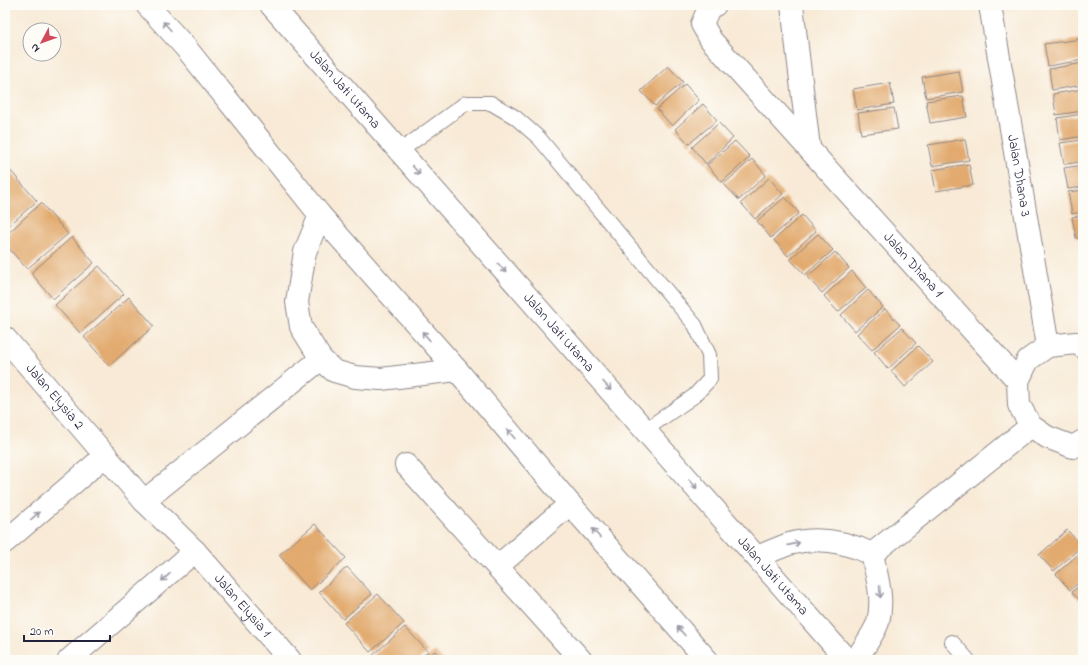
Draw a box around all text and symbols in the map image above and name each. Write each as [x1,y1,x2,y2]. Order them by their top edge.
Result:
one-way arrow [162,21,171,31]
north arrow [22,22,62,62]
text: N [27,40,44,56]
street label: Jalan Jati Utama [304,45,386,133]
street label: Jalan Dhana 3 [1002,133,1036,218]
one-way arrow [412,165,421,176]
street label: Jalan Dhana 1 [878,227,949,303]
one-way arrow [498,263,507,273]
street label: Jalan Jati Utama [518,288,600,377]
one-way arrow [422,330,431,341]
street label: Jalan Elysia 2 [21,359,89,434]
one-way arrow [602,381,611,391]
one-way arrow [506,429,515,440]
one-way arrow [688,479,698,489]
one-way arrow [29,512,40,521]
one-way arrow [591,528,600,538]
street label: Jalan Jati Utama [732,531,814,620]
one-way arrow [787,539,800,547]
street label: Jalan Elysia 1 [209,569,277,642]
one-way arrow [160,572,171,581]
one-way arrow [876,585,883,598]
scale bar [24,617,110,643]
text: 20 m [30,623,53,641]
one-way arrow [677,625,686,636]

